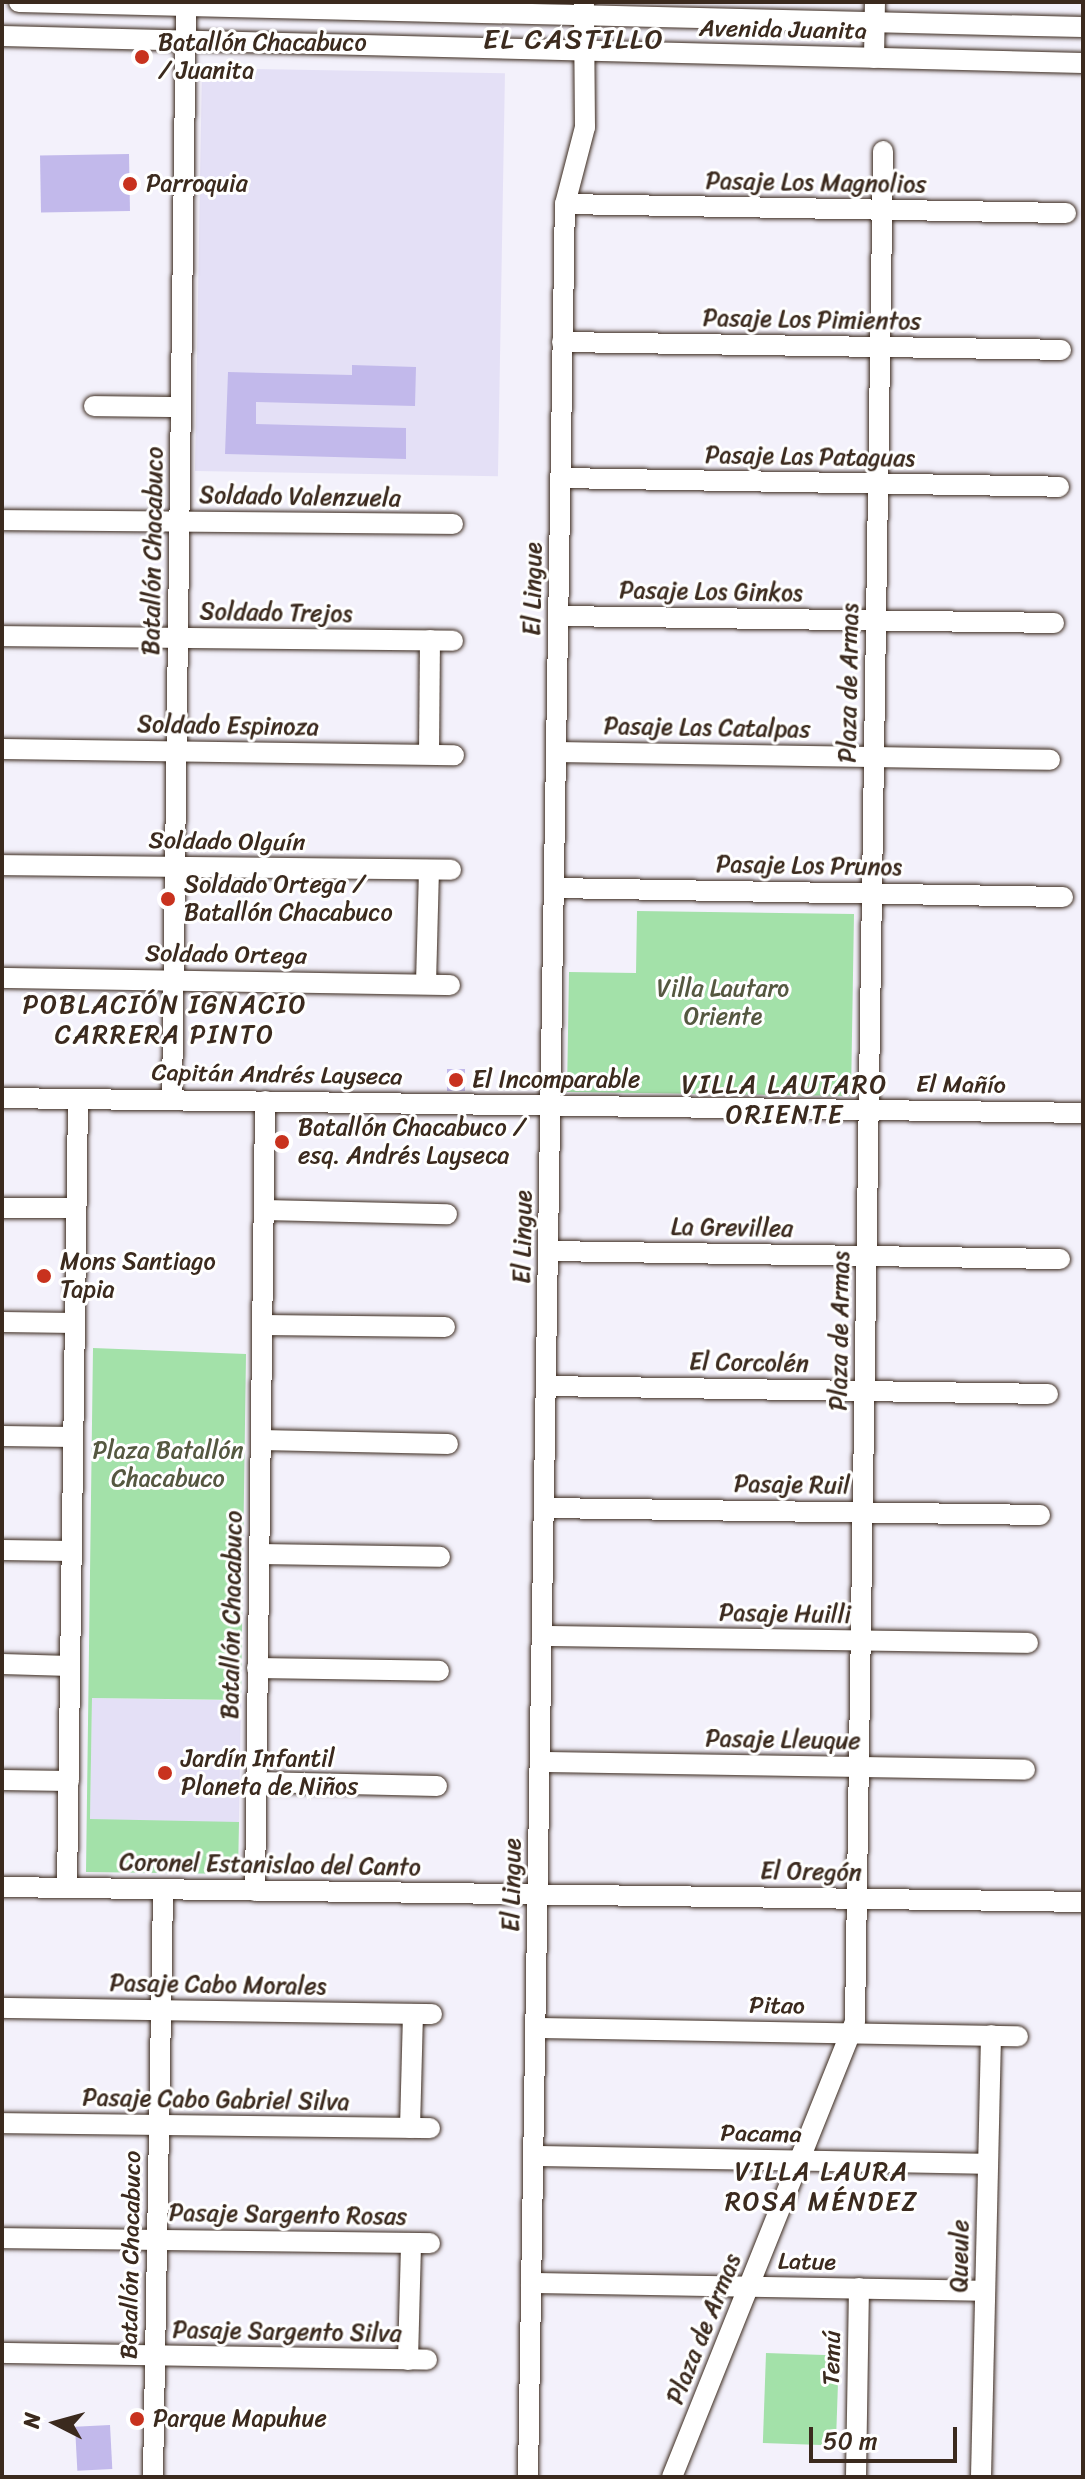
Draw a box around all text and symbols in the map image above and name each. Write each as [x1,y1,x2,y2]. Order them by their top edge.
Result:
street label: Avenida Juanita [699,14,867,46]
district label: EL CASTILLO [485,22,663,56]
place label: Batallón Chacabuco / Juanita [158,29,366,85]
marker: Batallón Chacabuco / Juanita [133,48,151,66]
street label: Pasaje Los Magnolios [705,167,927,199]
place label: Parroquia [146,170,248,198]
marker: Parroquia [121,175,139,193]
street label: Pasaje Los Pimientos [702,304,922,336]
street label: Pasaje Las Pataguas [704,441,916,473]
street label: Batallón Chacabuco [137,447,169,655]
street label: Soldado Valenzuela [199,481,401,513]
street label: El Lingue [518,542,548,636]
street label: Pasaje Los Ginkos [618,576,804,608]
street label: Soldado Trejos [199,597,353,629]
street label: Plaza de Armas [833,603,865,763]
street label: Soldado Espinoza [137,710,319,742]
street label: Pasaje Las Catalpas [603,712,811,744]
street label: Soldado Olguín [148,826,306,858]
street label: Pasaje Los Prunos [715,850,903,882]
place label: Soldado Ortega / Batallón Chacabuco [184,871,392,927]
marker: Soldado Ortega / Batallón Chacabuco [159,890,177,908]
street label: Soldado Ortega [145,939,307,971]
park label: Villa Lautaro Oriente [656,975,790,1031]
district label: POBLACIÓN IGNACIO CARRERA PINTO [25,989,305,1050]
street label: Capitán Andrés Layseca [151,1058,403,1092]
place label: El Incomparable [472,1066,642,1094]
district label: VILLA LAUTARO ORIENTE [682,1069,888,1130]
street label: El Mañío [916,1070,1006,1100]
marker: El Incomparable [447,1071,465,1089]
place label: Batallón Chacabuco / esq. Andrés Layseca [298,1114,524,1170]
marker: Batallón Chacabuco / esq. Andrés Layseca [273,1133,291,1151]
street label: El Lingue [508,1190,538,1284]
street label: La Grevillea [671,1213,793,1243]
place label: Mons Santiago Tapia [60,1248,216,1304]
street label: Plaza de Armas [824,1251,856,1411]
marker: Mons Santiago Tapia [35,1267,53,1285]
street label: El Corcolén [689,1348,809,1378]
park label: Plaza Batallón Chacabuco [92,1437,244,1493]
street label: Pasaje Ruil [734,1470,850,1500]
street label: Batallón Chacabuco [216,1511,248,1719]
street label: Pasaje Huilli [719,1598,851,1630]
street label: Pasaje Lleuque [705,1724,861,1756]
place label: Jardín Infantil Planeta de Niños [181,1745,358,1801]
marker: Jardín Infantil Planeta de Niños [156,1764,174,1782]
street label: El Lingue [497,1838,527,1932]
street label: Coronel Estanislao del Canto [119,1848,421,1882]
street label: El Oregón [760,1857,862,1887]
street label: Pasaje Cabo Morales [110,1969,326,2001]
street label: Pitao [749,1991,805,2021]
street label: Pasaje Cabo Gabriel Silva [82,2083,350,2117]
street label: Pacama [720,2119,802,2149]
street label: Batallón Chacabuco [115,2151,147,2359]
district label: VILLA LAURA ROSA MÉNDEZ [725,2156,919,2218]
street label: Pasaje Sargento Rosas [168,2199,408,2231]
street label: Queule [945,2219,975,2293]
street label: Latue [778,2247,836,2277]
street label: Plaza de Armas [661,2249,747,2409]
street label: Pasaje Sargento Silva [172,2316,402,2348]
street label: Temú [817,2330,847,2386]
north arrow [16,2383,96,2463]
place label: Parque Mapuhue [153,2405,327,2433]
marker: Parque Mapuhue [128,2410,146,2428]
text: N [11,2411,52,2430]
scale bar [813,2411,961,2461]
text: 50 m [823,2420,878,2462]

